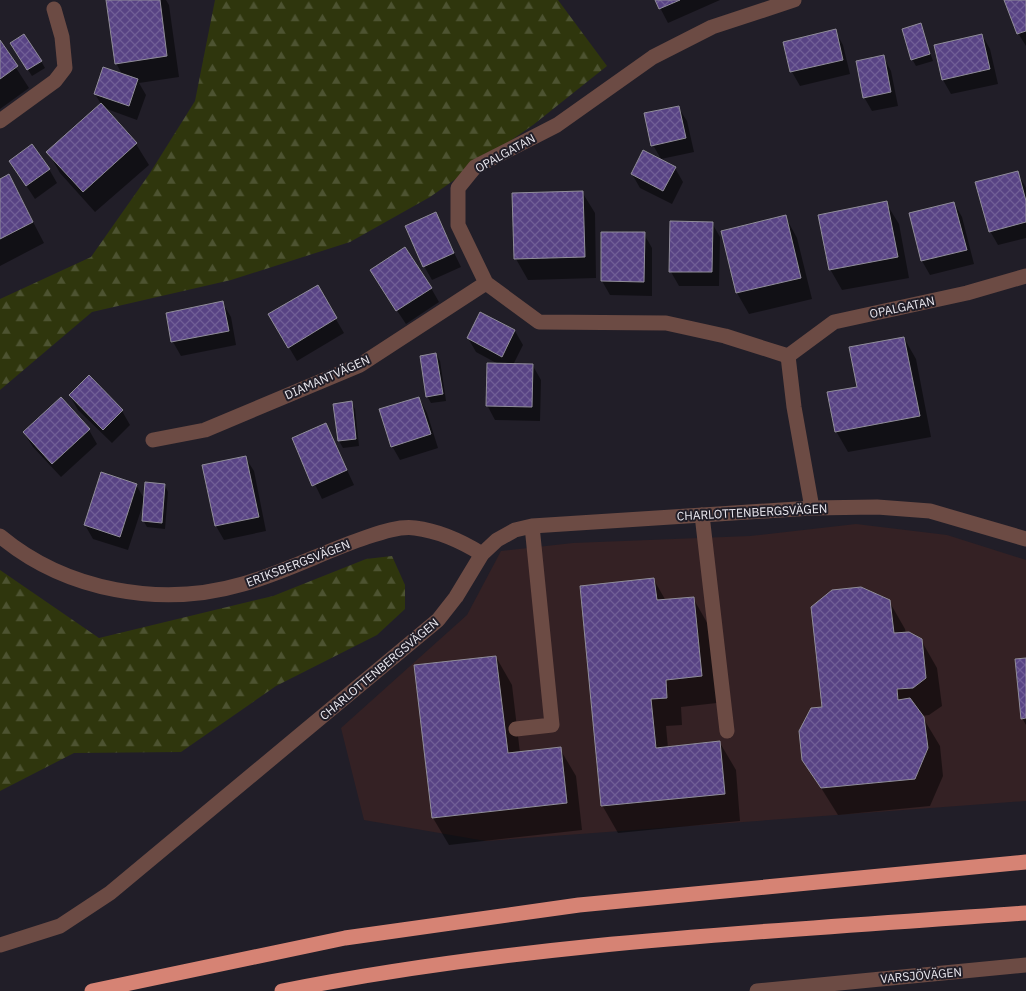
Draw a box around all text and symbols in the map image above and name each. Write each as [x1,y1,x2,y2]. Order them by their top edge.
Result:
street label: OPALGATAN [472,130,538,176]
street label: OPALGATAN [868,293,936,321]
street label: DIAMANTVÄGEN [282,352,372,402]
street label: CHARLOTTENBERGSVÄGEN [676,501,828,523]
street label: ERIKSBERGSVÄGEN [244,536,352,590]
street label: CHARLOTTENBERGSVÄGEN [317,615,441,723]
street label: VARSJÖVÄGEN [880,964,962,986]

